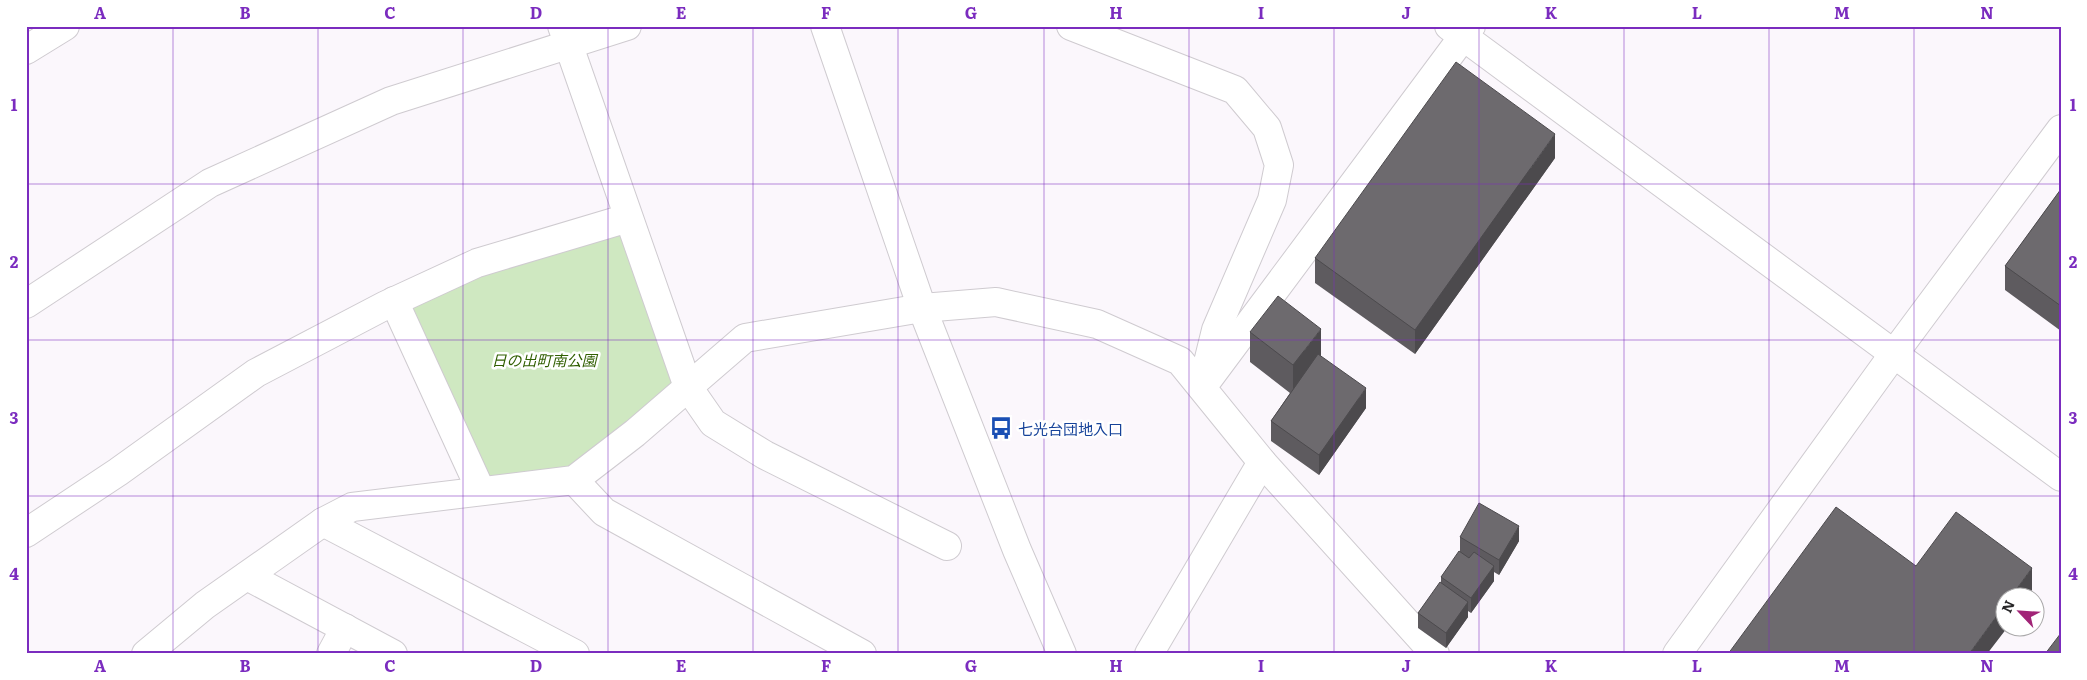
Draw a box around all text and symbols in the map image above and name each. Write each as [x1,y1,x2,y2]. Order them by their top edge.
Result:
text: A [94,0,106,24]
text: B [239,0,251,24]
text: C [384,0,396,24]
text: D [530,0,542,24]
text: E [676,0,687,24]
text: F [821,0,831,24]
text: G [965,0,977,24]
text: H [1109,0,1123,24]
text: I [1258,0,1264,24]
text: J [1401,0,1411,24]
text: K [1545,0,1558,24]
text: L [1692,0,1702,24]
text: M [1834,0,1850,24]
text: N [1980,0,1994,24]
text: 1 [11,92,18,116]
text: 1 [2070,92,2077,116]
text: 2 [10,249,19,273]
text: 2 [2069,249,2078,273]
park label: 日の出町南公園 [491,348,598,371]
text: 3 [10,405,19,429]
text: 3 [2069,405,2078,429]
bus stop icon: 七光台団地入口 [988,415,1014,441]
place label: 七光台団地入口 [1018,417,1123,440]
text: 4 [9,561,19,585]
text: 4 [2068,561,2078,585]
north arrow [1994,588,2044,638]
text: N [1996,596,2019,616]
text: A [94,653,106,677]
text: B [239,653,251,677]
text: C [384,653,396,677]
text: D [530,653,542,677]
text: E [676,653,687,677]
text: F [821,653,831,677]
text: G [965,653,977,677]
text: H [1109,653,1123,677]
text: I [1258,653,1264,677]
text: J [1401,653,1411,677]
text: K [1545,653,1558,677]
text: L [1692,653,1702,677]
text: M [1834,653,1850,677]
text: N [1980,653,1994,677]

